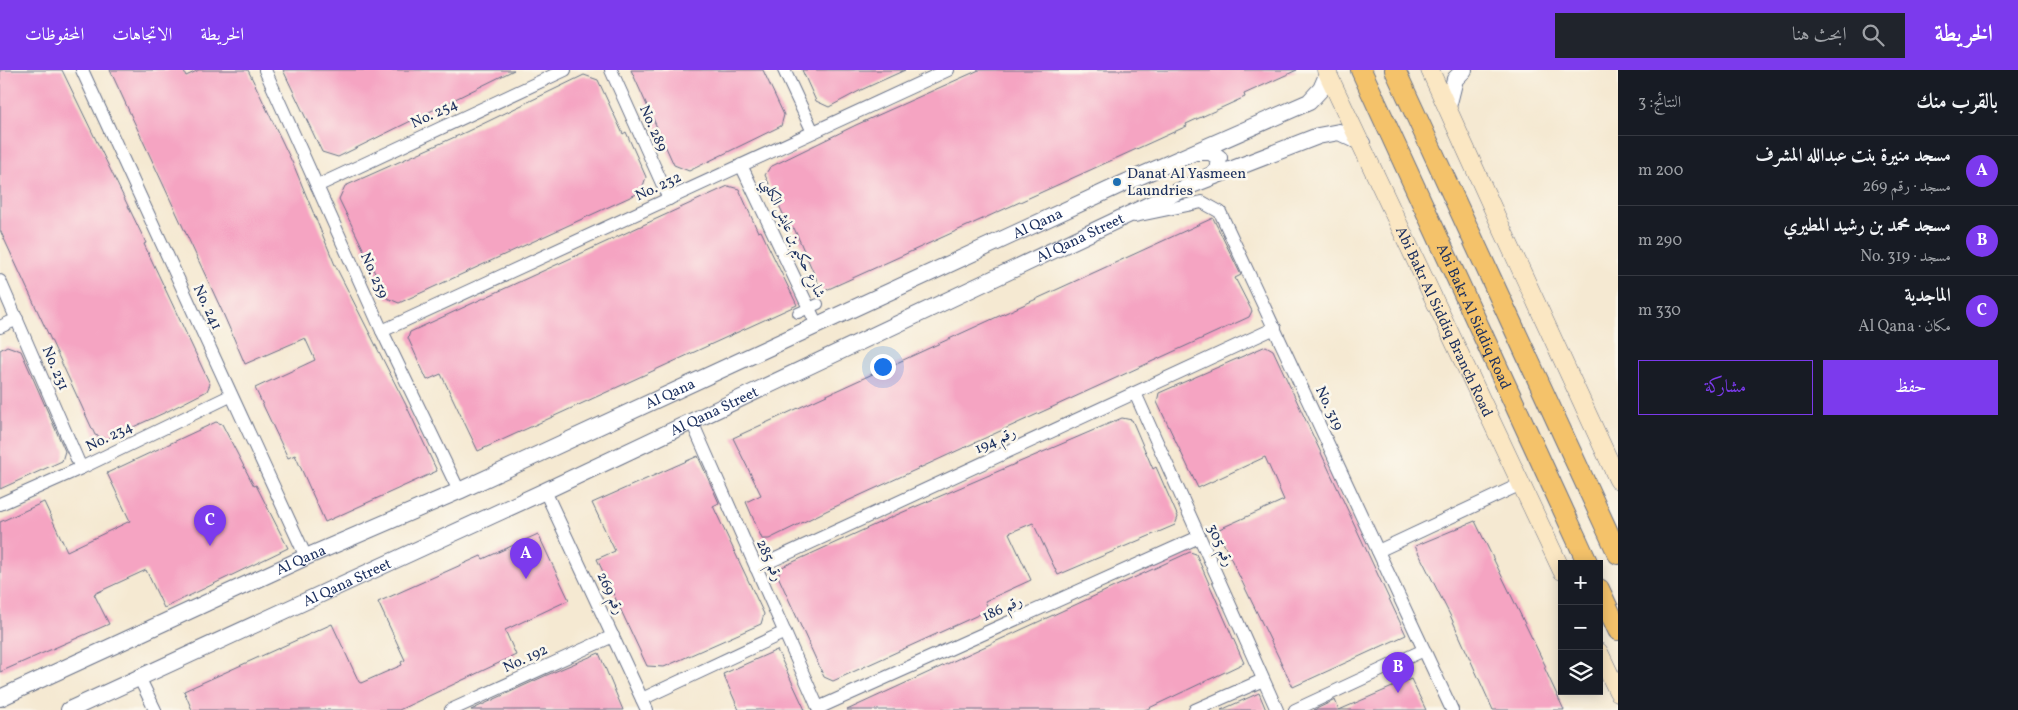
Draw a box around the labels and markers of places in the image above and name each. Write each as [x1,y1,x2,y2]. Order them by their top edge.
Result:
place label: Danat Al Yasmeen Laundries [1127,164,1246,202]
marker: Danat Al Yasmeen Laundries [1111,176,1123,188]
pin: C [194,505,226,546]
pin: A [510,538,542,579]
pin: B [1382,652,1414,693]

